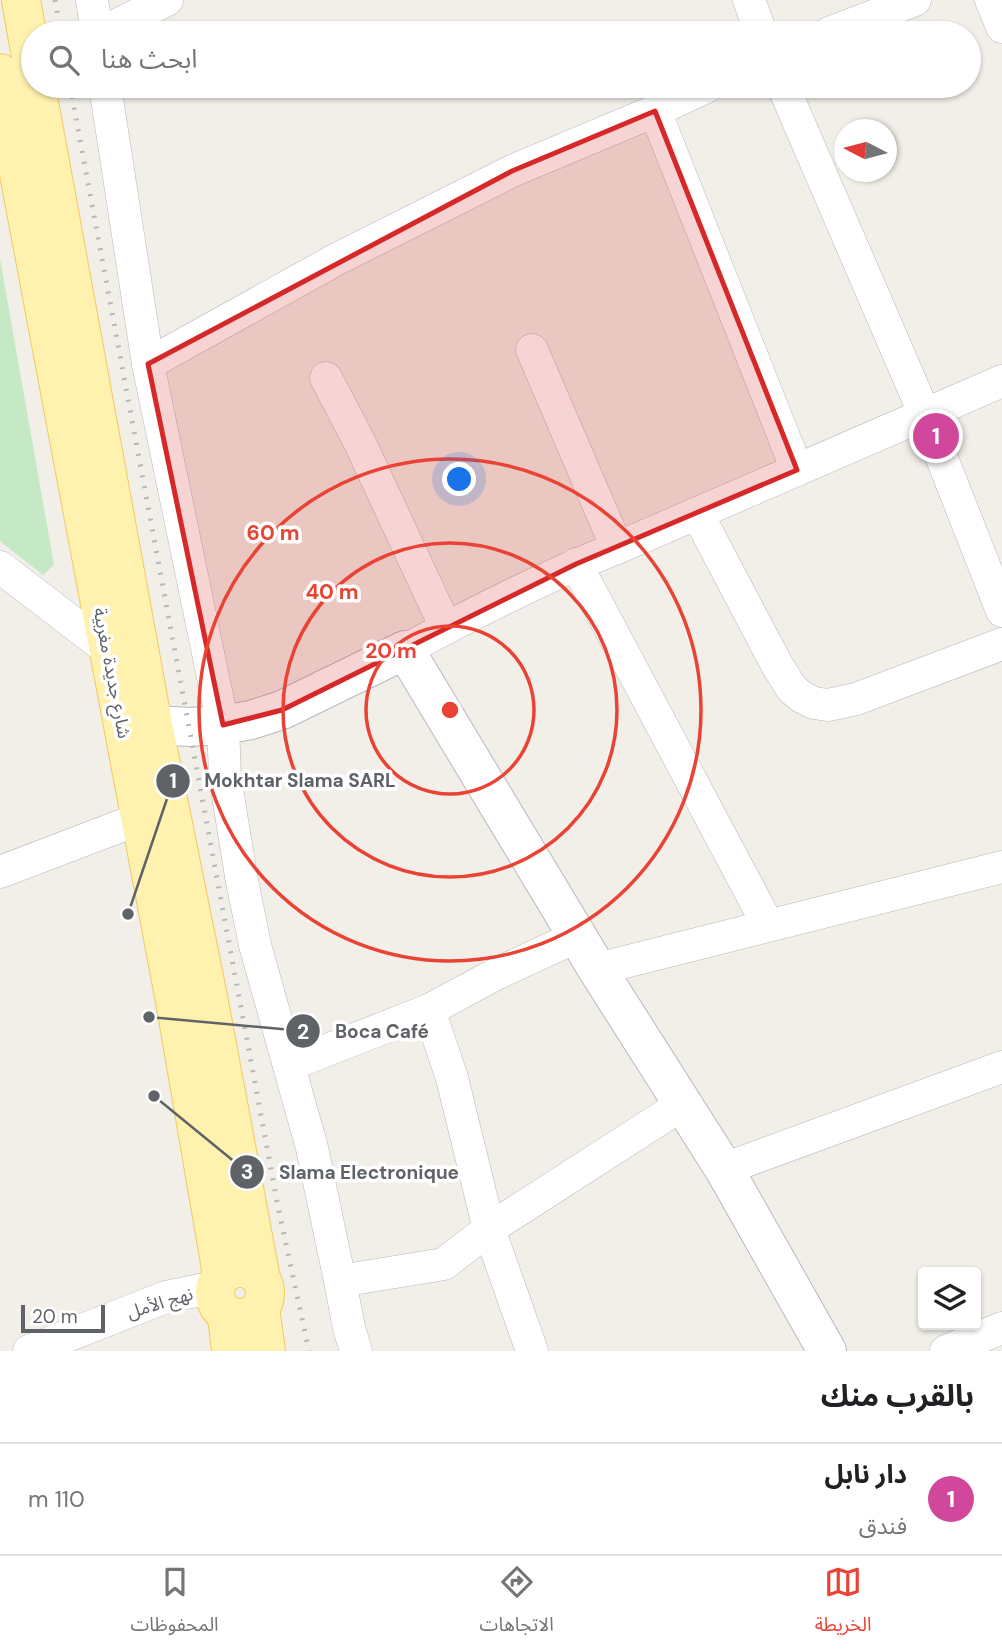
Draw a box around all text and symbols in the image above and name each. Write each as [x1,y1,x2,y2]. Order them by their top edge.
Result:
search box [21,21,981,98]
icon: search [45,41,83,79]
text: ابحث هنا [101,42,198,76]
north arrow [834,119,897,182]
pin: 1 [913,410,959,462]
your location [442,462,476,496]
text: 60 m [247,519,299,547]
text: 40 m [305,578,359,606]
street label: شارع جديدة مغربية [86,606,136,741]
text: 20 m [365,637,417,665]
centre of rings [438,698,462,722]
callout: Mokhtar Slama SARL [155,761,410,801]
text: 1 [169,767,177,795]
text: Mokhtar Slama SARL [204,768,396,793]
callout: Boca Café [286,1011,443,1051]
text: 2 [297,1018,309,1046]
text: Boca Café [335,1019,429,1044]
callout: Slama Electronique [230,1152,473,1192]
text: 3 [241,1158,253,1186]
text: Slama Electronique [279,1160,459,1185]
map controls [918,1267,981,1330]
button: layers [918,1267,981,1330]
street label: نهج الأمل [124,1282,196,1325]
scale bar [21,1302,105,1334]
text: 20 m [32,1304,78,1329]
text: بالقرب منك [821,1376,974,1415]
text: دار نابل [824,1457,907,1491]
text: 110 m [28,1484,85,1514]
text: 1 [947,1484,955,1514]
text: فندق [859,1511,907,1541]
tab: المحفوظات [130,1563,219,1645]
tab: الاتجاهات [480,1563,554,1645]
tab: الخريطة [815,1563,872,1645]

